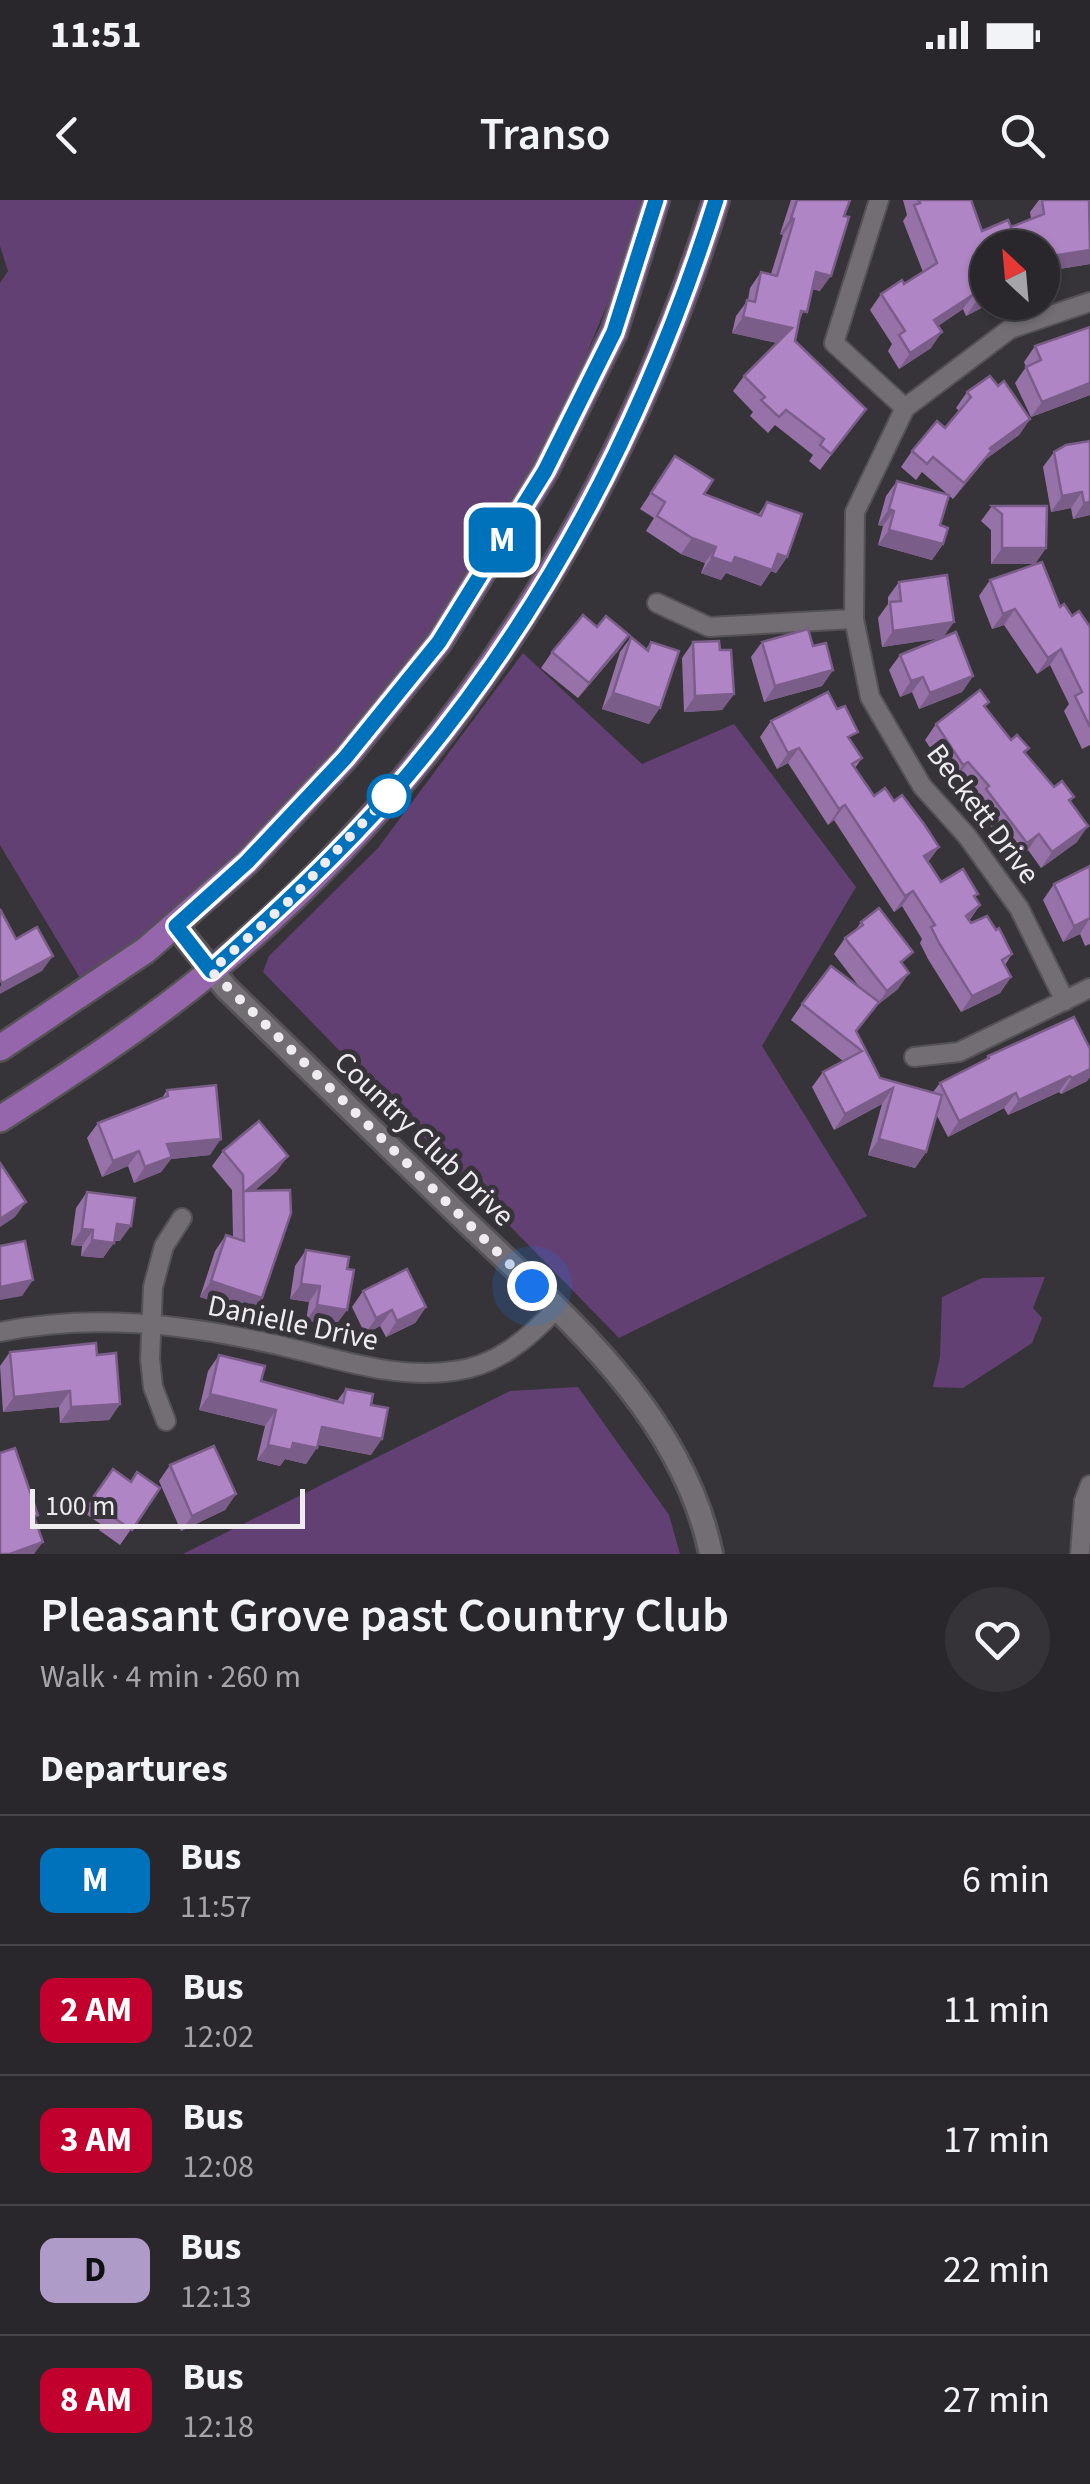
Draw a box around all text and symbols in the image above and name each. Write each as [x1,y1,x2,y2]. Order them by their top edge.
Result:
text: 11:51 [50,8,142,62]
text: Transo [480,103,610,167]
icon: back [40,108,95,163]
icon: search [995,108,1050,163]
north arrow [970,230,1060,320]
map controls [970,230,1060,320]
line badge: M [470,508,534,572]
text: M [489,515,515,565]
street label: Beckett Drive [916,735,1050,893]
unlabelled marker [368,775,410,817]
street label: Country Club Drive [324,1042,524,1236]
your location [507,1261,557,1311]
street label: Danielle Drive [204,1284,382,1362]
scale bar [30,1484,305,1528]
text: 100 m [45,1486,116,1526]
text: Pleasant Grove past Country Club [40,1582,729,1650]
button: heart [945,1587,1050,1692]
text: Walk · 4 min · 260 m [40,1654,301,1700]
text: Departures [40,1742,228,1796]
text: Bus [180,1830,241,1884]
text: 6 min [962,1853,1050,1907]
text: M [82,1855,108,1905]
text: 11:57 [180,1884,252,1930]
text: Bus [182,1960,244,2014]
text: 11 min [943,1983,1050,2037]
text: 2 AM [60,1985,132,2035]
text: 12:02 [182,2014,254,2060]
text: Bus [182,2090,244,2144]
text: 17 min [943,2113,1050,2167]
text: 3 AM [60,2115,132,2165]
text: 12:08 [182,2144,254,2190]
text: Bus [180,2220,241,2274]
text: 22 min [943,2243,1050,2297]
text: D [84,2245,106,2295]
text: 12:13 [180,2274,252,2320]
text: Bus [182,2350,244,2404]
text: 27 min [943,2373,1050,2427]
text: 8 AM [60,2375,132,2425]
text: 12:18 [182,2404,254,2450]

